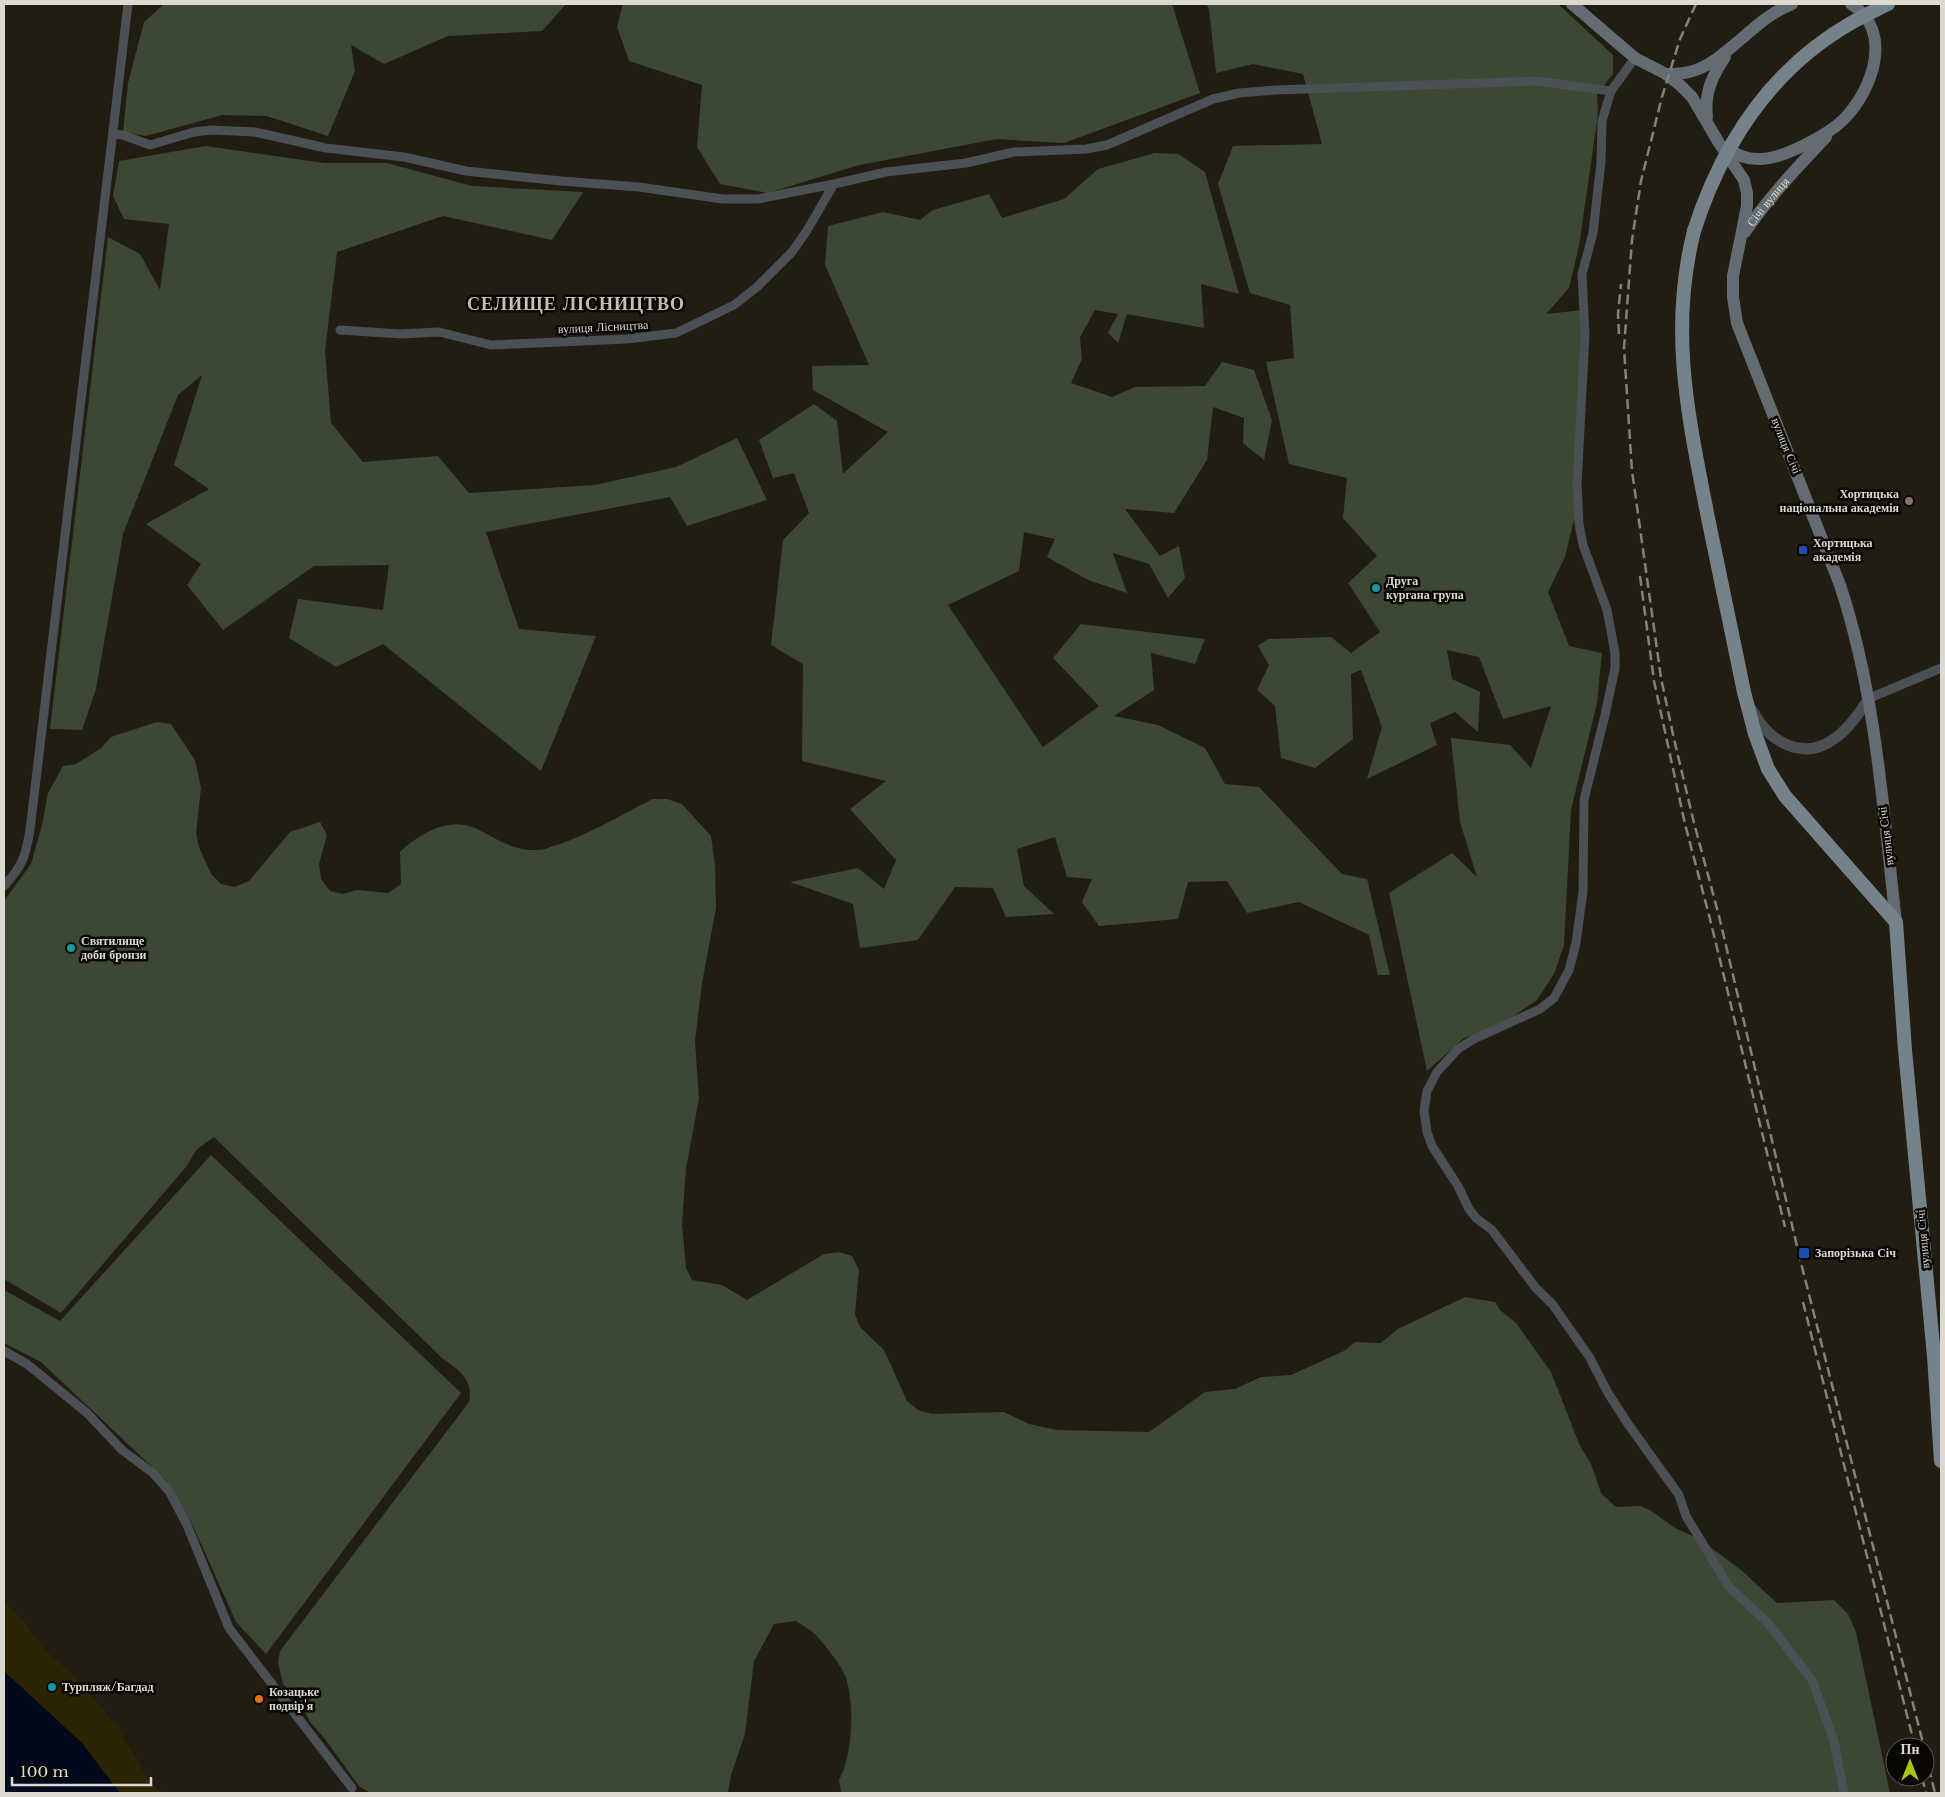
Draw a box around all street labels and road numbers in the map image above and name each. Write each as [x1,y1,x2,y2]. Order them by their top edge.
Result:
street label: Січі вулиця [1743,173,1793,229]
street label: вулиця Лісництва [557,317,649,336]
street label: вулиця Січі [1768,416,1805,477]
street label: вулиця Січі [1874,805,1897,866]
street label: вулиця Січі [1912,1208,1933,1269]

